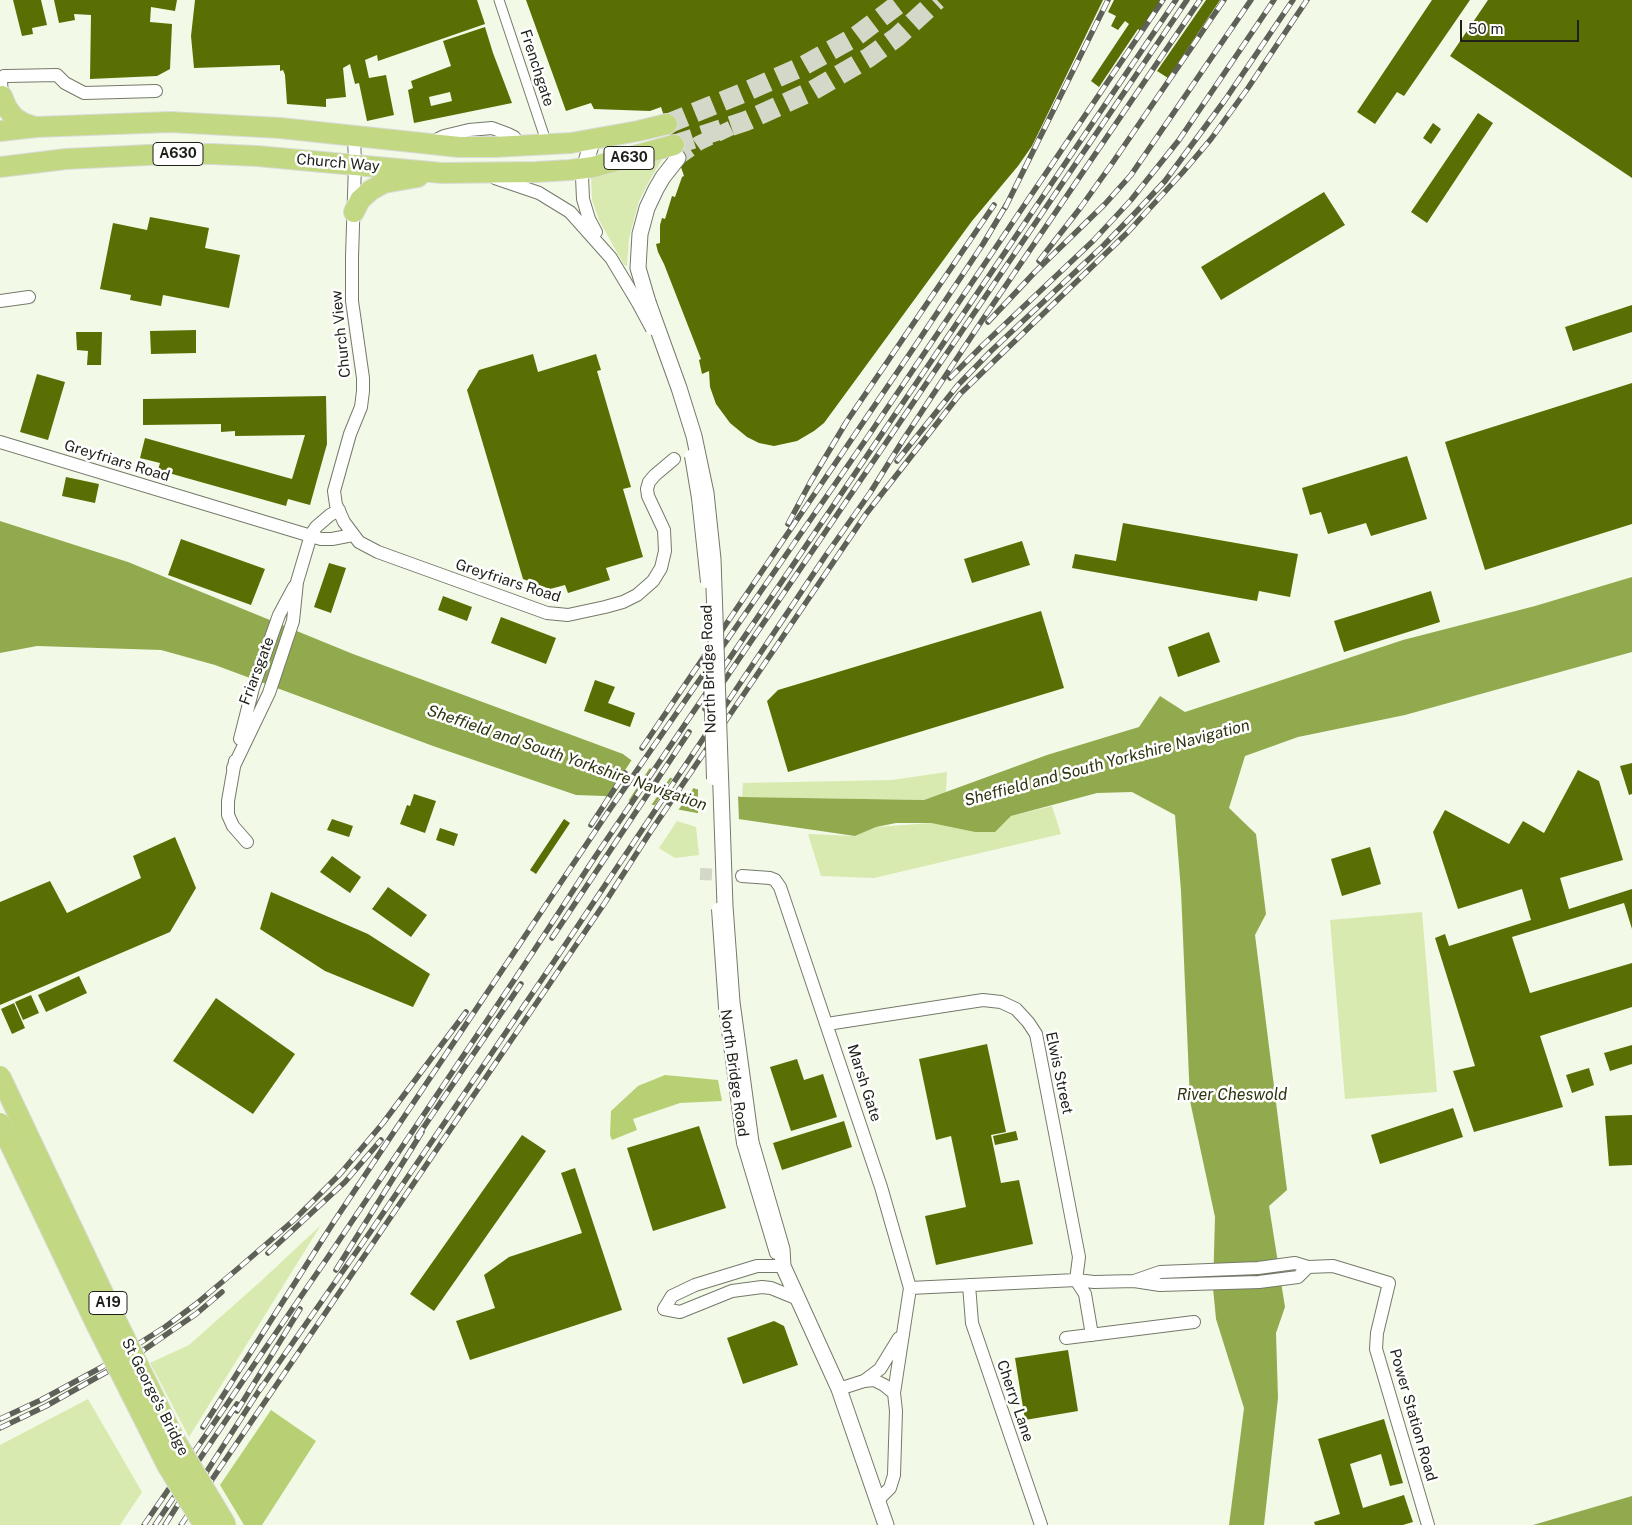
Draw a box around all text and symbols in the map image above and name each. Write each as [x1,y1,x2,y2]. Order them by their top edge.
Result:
scale bar [1462,10,1581,42]
text: 50 m [1468,20,1503,37]
street label: Frenchgate [516,27,558,109]
road number: A630 [153,142,203,166]
road number: A630 [604,146,654,170]
street label: Church Way [296,150,380,176]
street label: Church View [327,289,355,379]
street label: Greyfriars Road [62,436,172,486]
street label: Greyfriars Road [453,555,563,607]
street label: North Bridge Road [698,604,720,734]
street label: Friarsgate [236,634,278,708]
water label: Sheffield and South Yorkshire Navigation [425,701,709,815]
water label: Sheffield and South Yorkshire Navigation [962,716,1252,810]
street label: North Bridge Road [716,1008,752,1138]
street label: Elwis Street [1041,1030,1077,1116]
street label: Marsh Gate [843,1042,885,1124]
water label: River Cheswold [1177,1085,1287,1105]
road number: A19 [89,1292,127,1315]
street label: St George's Bridge [118,1335,192,1459]
street label: Power Station Road [1386,1347,1440,1483]
street label: Cherry Lane [993,1358,1037,1444]

